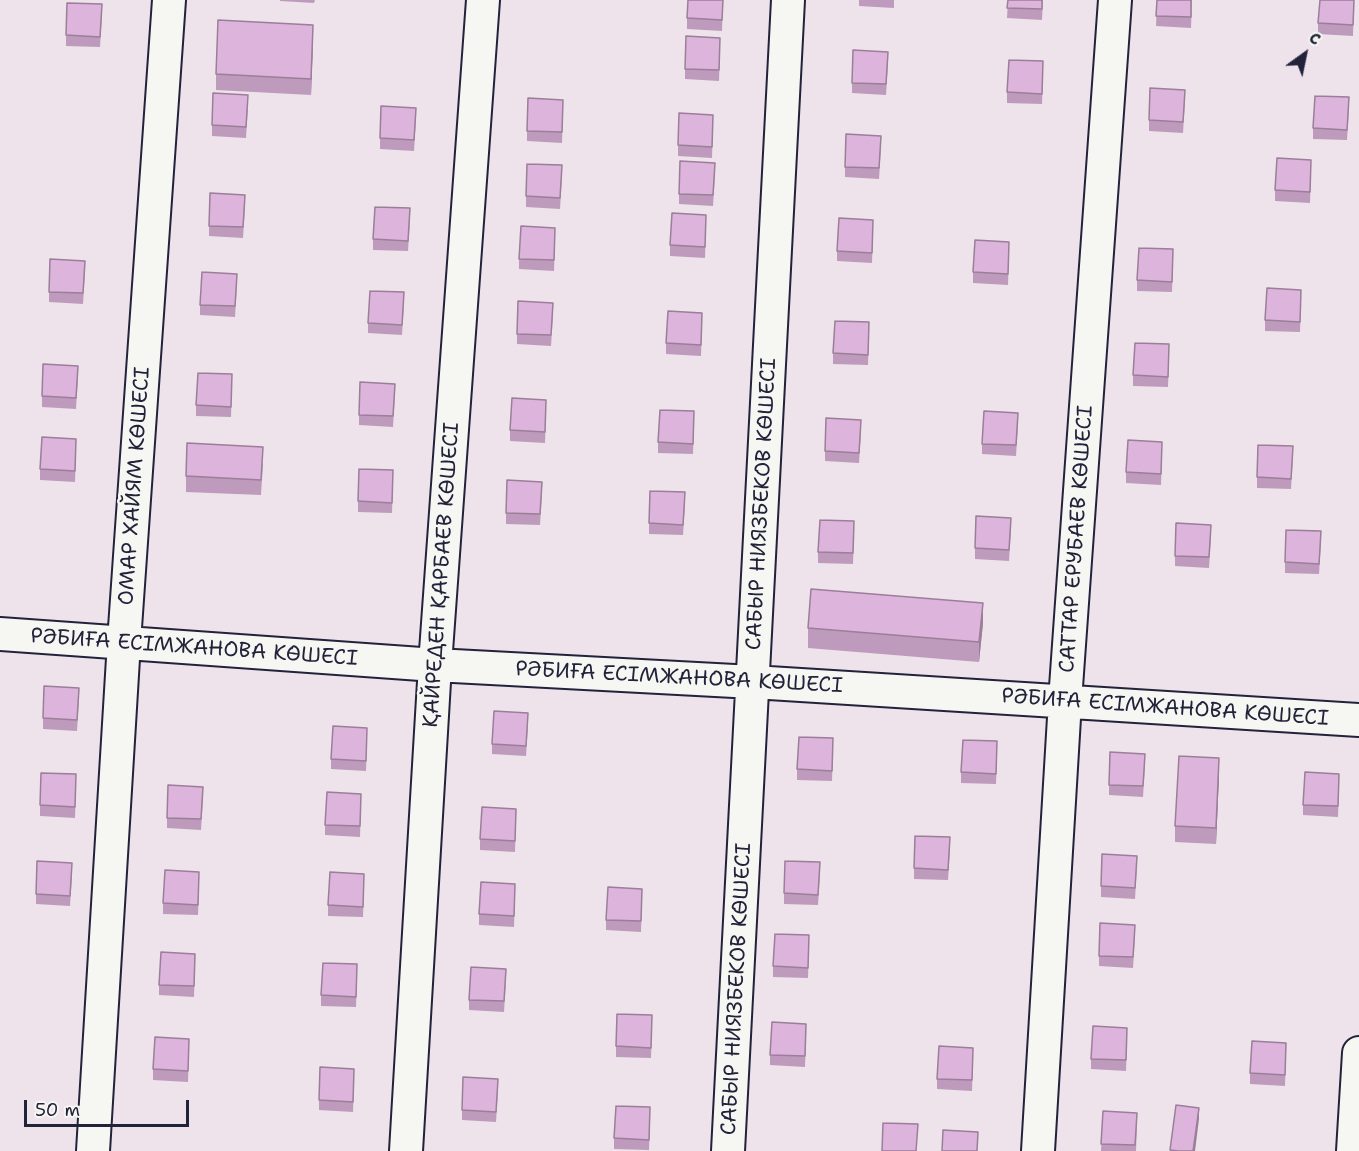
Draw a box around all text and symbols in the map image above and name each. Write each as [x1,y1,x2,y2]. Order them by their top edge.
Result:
north arrow [1275,24,1335,84]
text: С [1305,27,1325,50]
street label: САБЫР НИЯЗБЕКОВ КӨШЕСІ [742,357,782,651]
street label: ОМАР ХАЙЯМ КӨШЕСІ [114,366,156,606]
street label: САТТАР ЕРУБАЕВ КӨШЕСІ [1055,404,1099,674]
street label: ҚАЙРЕДЕН ҚАРБАЕВ КӨШЕСІ [419,422,465,728]
street label: РӘБИҒА ЕСІМЖАНОВА КӨШЕСІ [30,624,358,672]
street label: РӘБИҒА ЕСІМЖАНОВА КӨШЕСІ [515,657,843,699]
street label: РӘБИҒА ЕСІМЖАНОВА КӨШЕСІ [1001,684,1329,732]
street label: САБЫР НИЯЗБЕКОВ КӨШЕСІ [717,842,757,1136]
scale bar [27,1088,192,1126]
text: 50 m [35,1098,80,1122]

